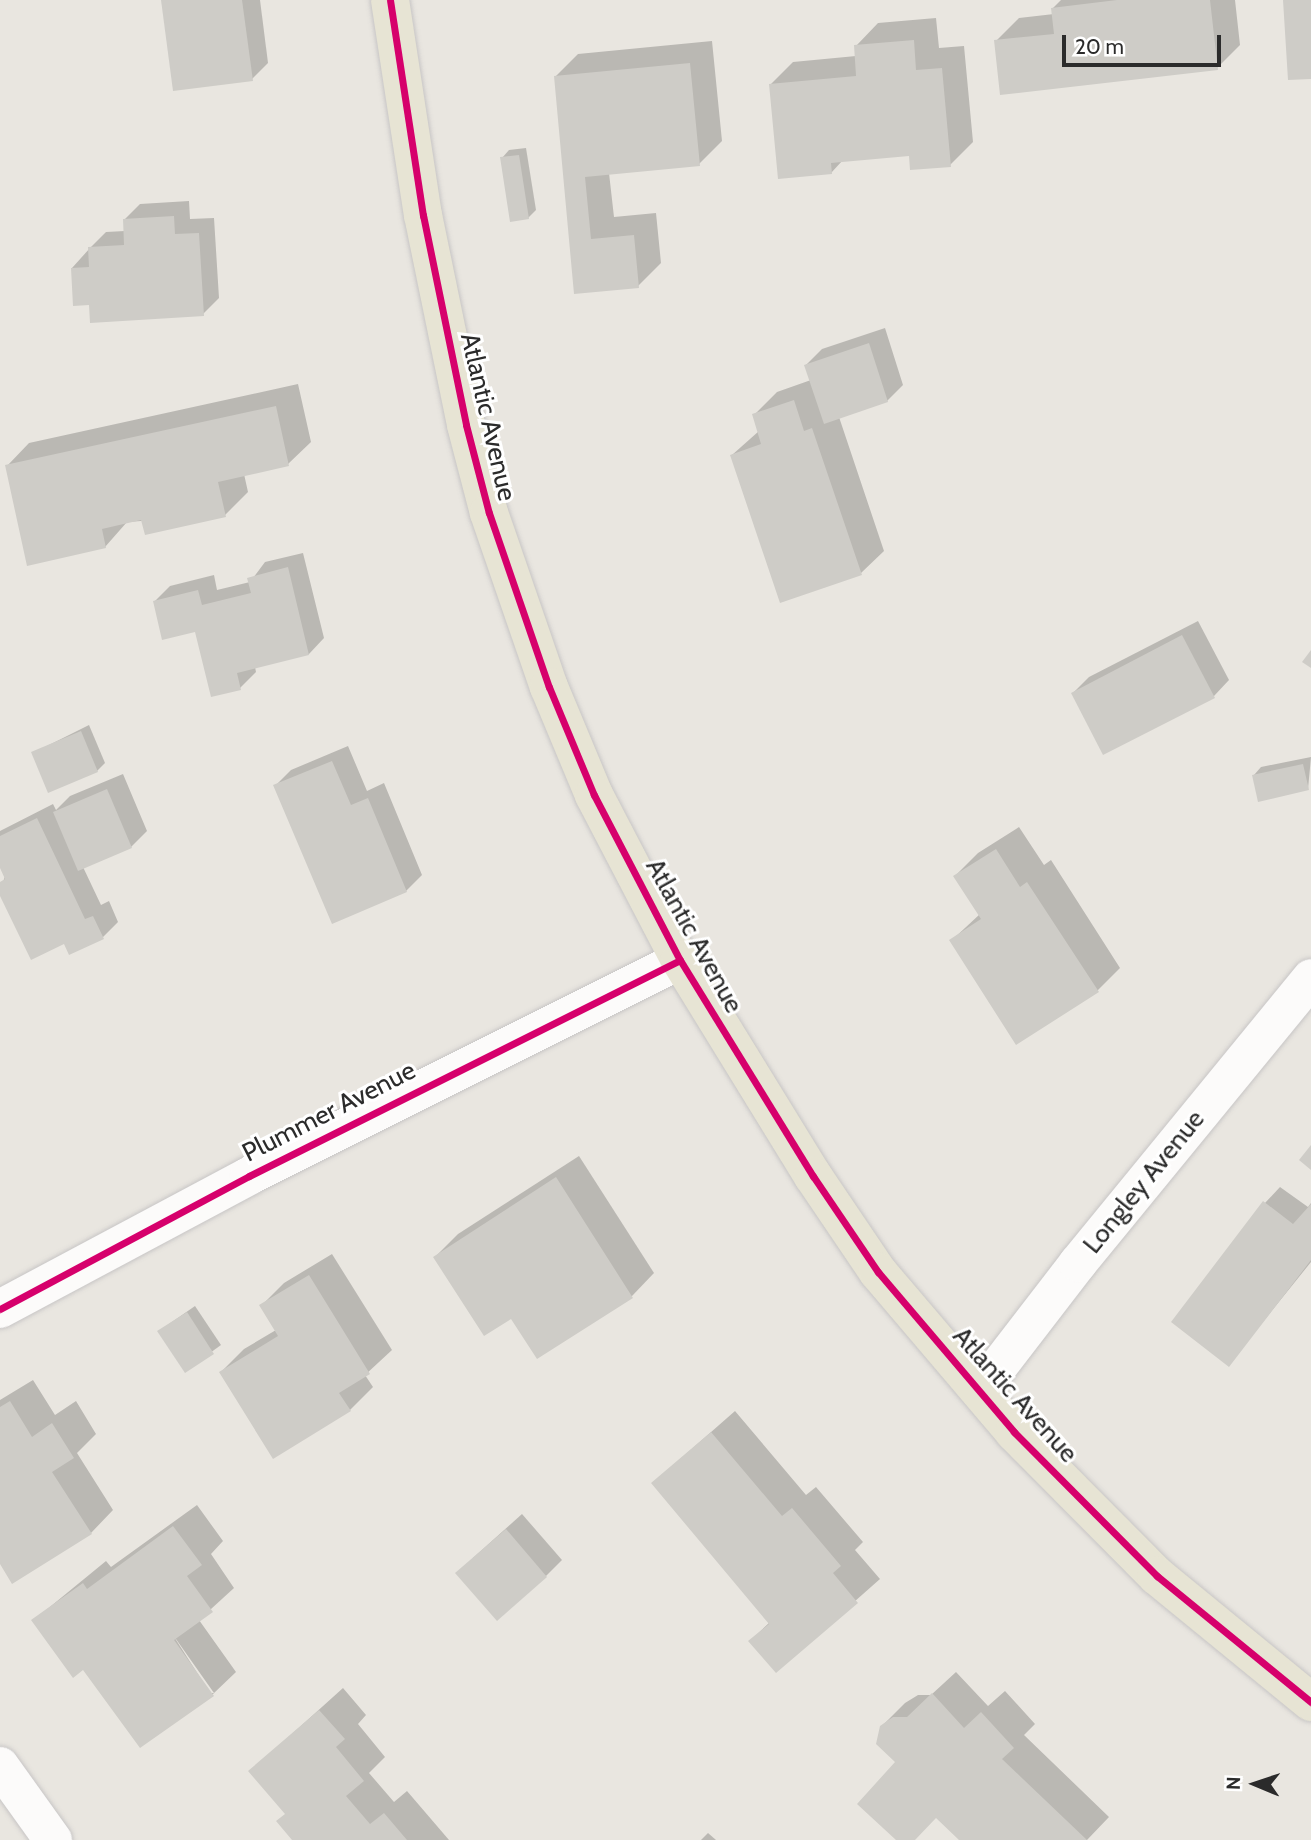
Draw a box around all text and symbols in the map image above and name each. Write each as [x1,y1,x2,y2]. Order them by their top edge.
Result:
scale bar [1066,21,1225,65]
text: 20 m [1075,34,1124,59]
street label: Atlantic Avenue [454,330,522,504]
street label: Atlantic Avenue [639,853,749,1019]
street label: Plummer Avenue [237,1055,421,1169]
street label: Longley Avenue [1077,1104,1211,1260]
street label: Atlantic Avenue [946,1321,1084,1469]
north arrow [1220,1749,1290,1819]
text: N [1222,1776,1245,1790]

